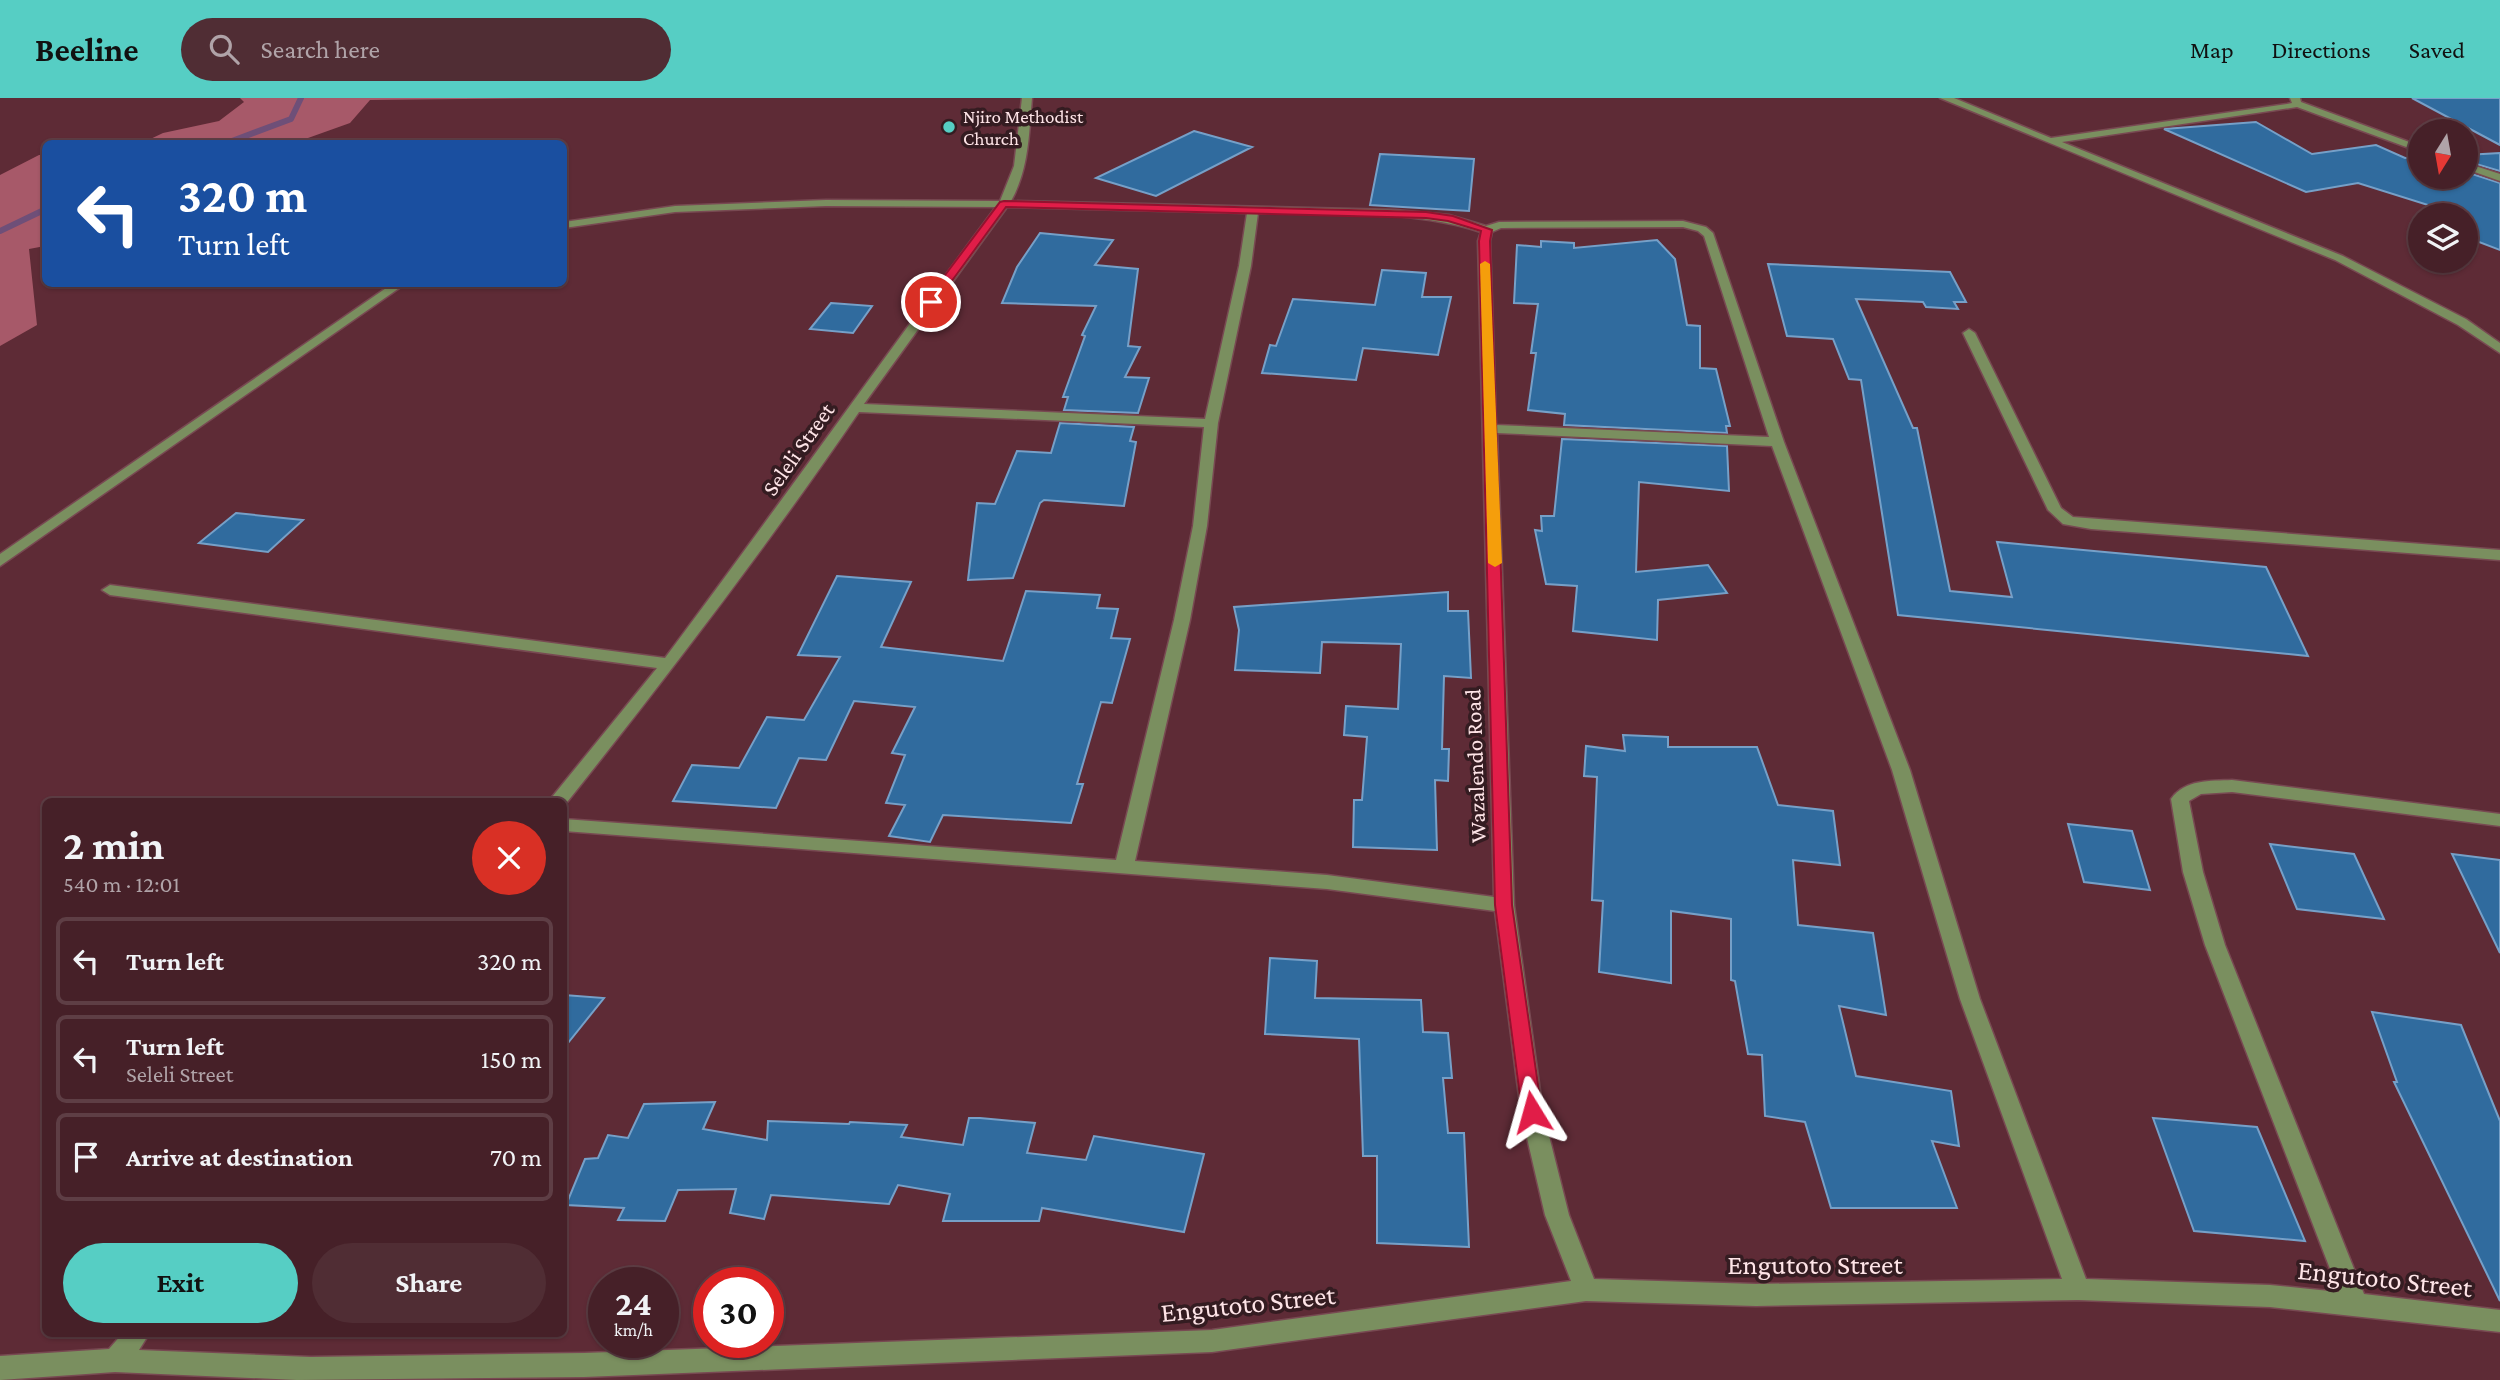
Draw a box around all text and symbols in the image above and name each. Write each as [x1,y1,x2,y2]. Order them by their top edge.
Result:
search box [181,18,671,81]
icon: search [205,30,243,68]
text: Beeline [35,31,139,68]
text: Search here [261,35,380,64]
text: Map [2190,36,2234,63]
text: Directions [2272,36,2371,63]
text: Saved [2409,36,2465,63]
place label: Njiro Methodist Church [963,106,1084,149]
marker: Njiro Methodist Church [941,119,957,135]
north arrow [2408,119,2478,189]
map controls [2408,119,2478,273]
icon: left [63,168,154,259]
text: 320 m [178,168,307,223]
button: layers [2408,203,2478,273]
text: Turn left [178,226,289,262]
pin [901,272,961,332]
icon: arrive [912,283,950,321]
street label: Seleli Street [757,397,840,500]
street label: Wazalendo Road [1459,689,1491,843]
text: 2 min [63,821,164,868]
button: close [472,821,546,895]
text: 540 m · 12:01 [63,871,180,897]
icon: left [67,942,105,980]
text: Turn left [126,947,224,976]
text: 320 m [477,947,542,976]
text: Turn left [126,1032,224,1061]
icon: left [67,1040,105,1078]
text: 150 m [481,1045,542,1074]
text: Seleli Street [126,1061,233,1087]
position arrow [1495,1075,1569,1149]
icon: arrive [67,1138,105,1176]
text: Arrive at destination [126,1143,353,1172]
text: 70 m [490,1143,542,1172]
button: Exit [63,1243,298,1323]
button: Share [312,1243,546,1323]
street label: Engutoto Street [1727,1249,1903,1280]
street label: Engutoto Street [2296,1254,2475,1303]
speed limit sign: 30 [693,1267,784,1358]
street label: Engutoto Street [1159,1279,1338,1328]
text: 24 [615,1284,652,1323]
text: km/h [614,1320,653,1340]

